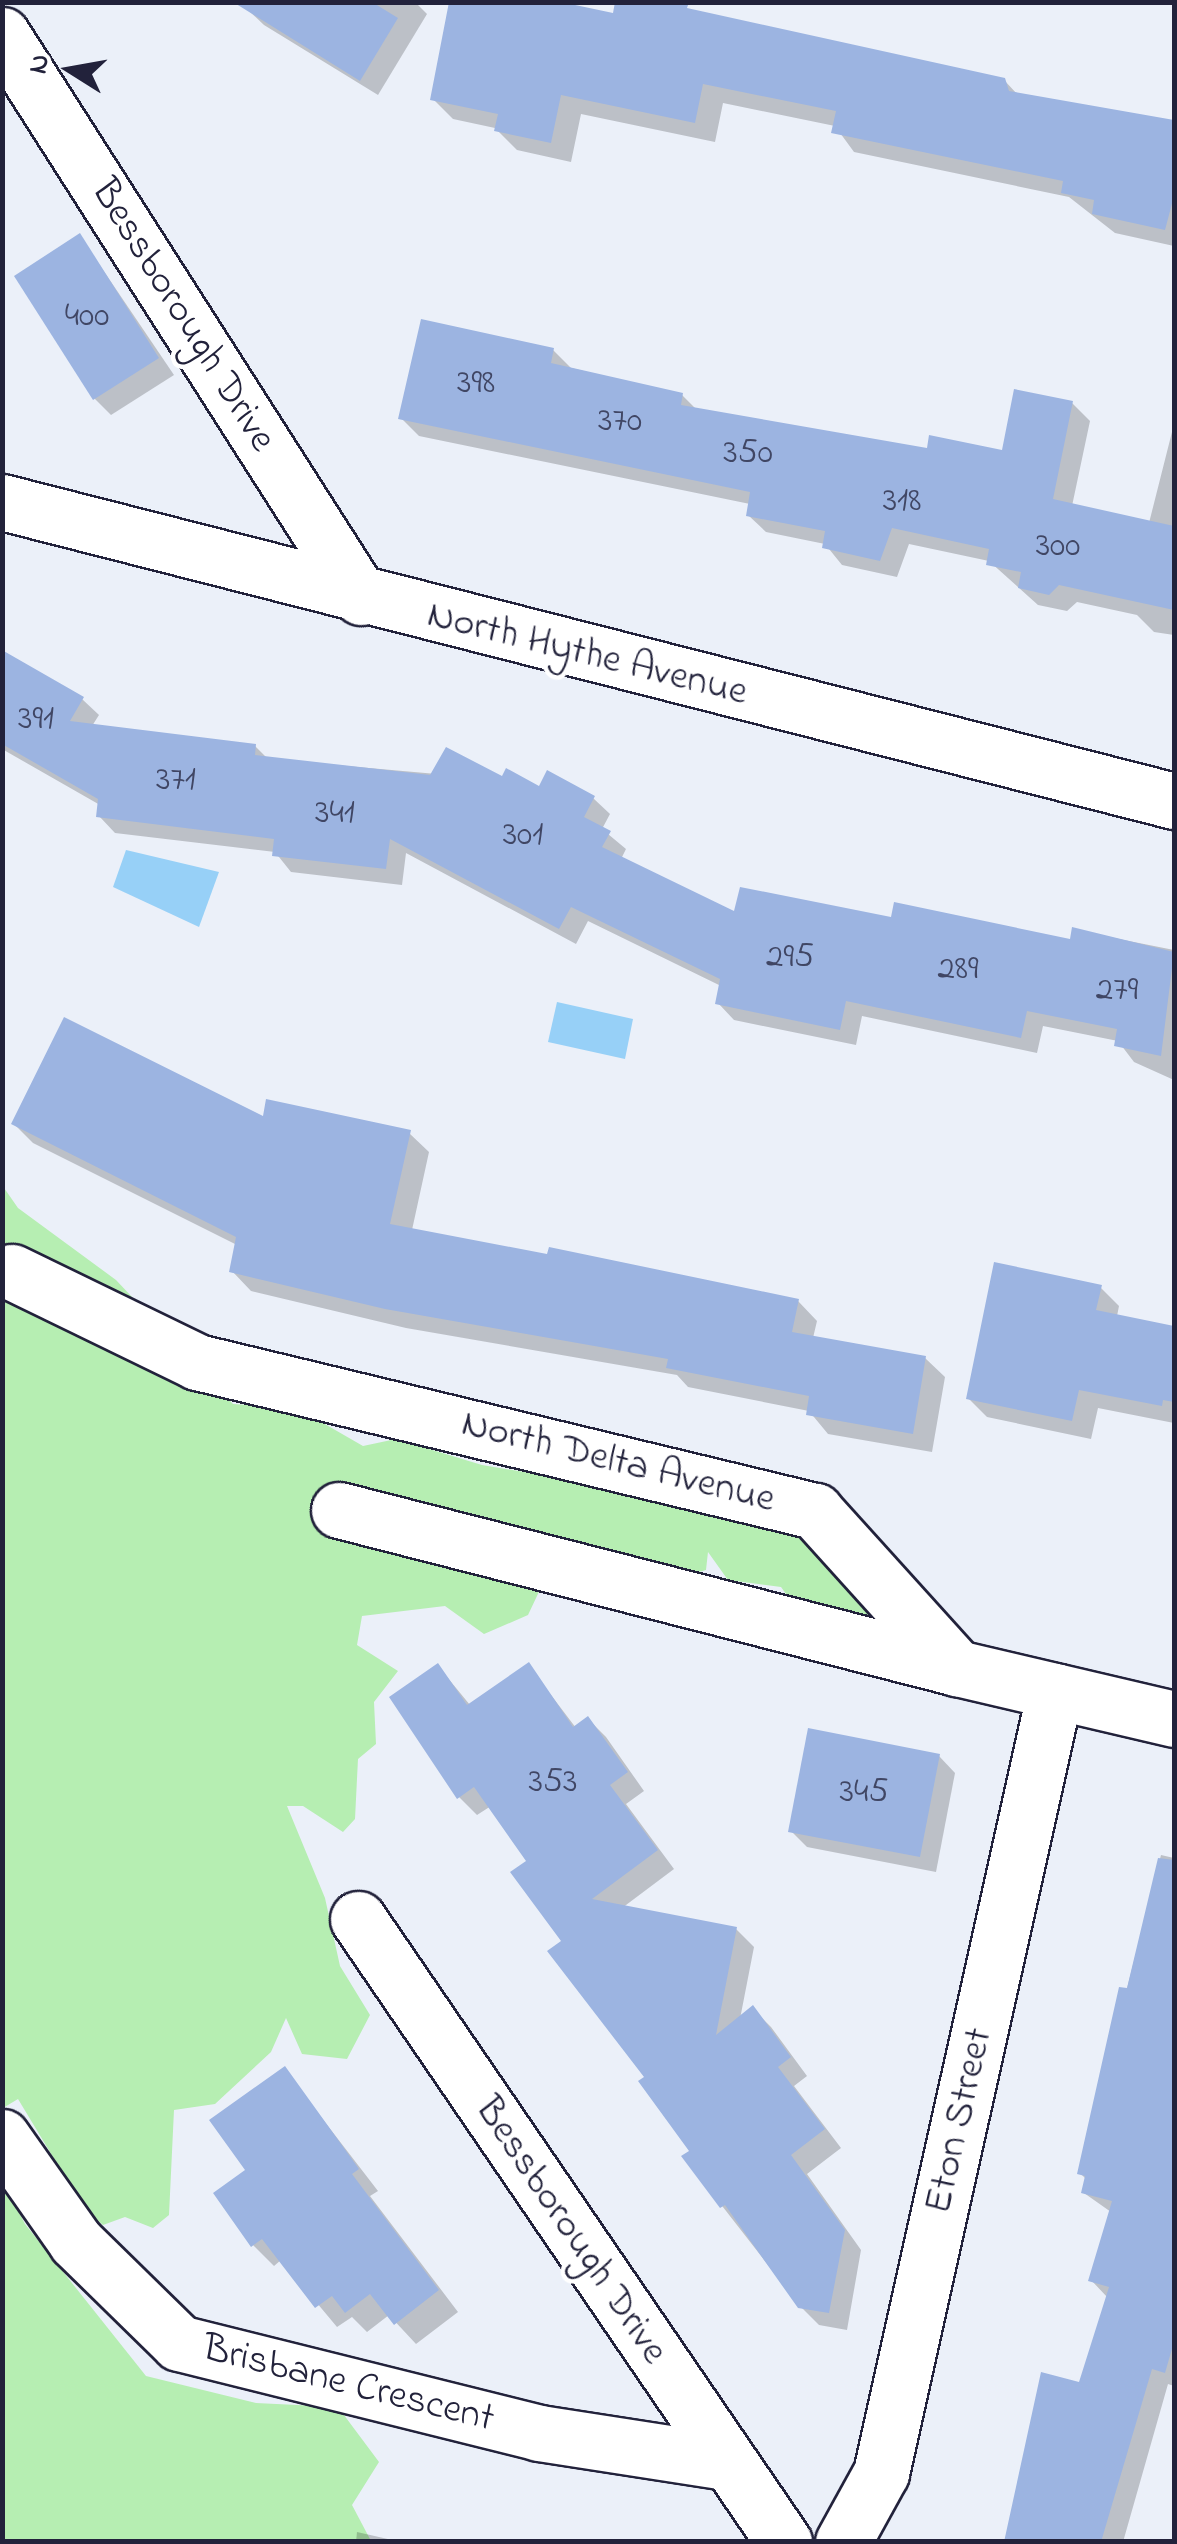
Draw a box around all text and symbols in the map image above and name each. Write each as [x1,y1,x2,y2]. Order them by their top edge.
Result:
north arrow [20,20,120,120]
text: N [18,51,62,77]
street label: Bessborough Drive [79,171,285,461]
house number: 400 [65,296,109,338]
house number: 398 [457,363,495,405]
house number: 370 [598,401,642,443]
house number: 350 [723,433,773,475]
house number: 318 [883,481,921,523]
house number: 300 [1036,526,1080,568]
street label: North Hythe Avenue [422,592,752,718]
house number: 391 [18,699,54,741]
house number: 371 [156,760,196,802]
house number: 341 [315,793,355,835]
house number: 301 [503,815,543,857]
house number: 295 [766,937,814,979]
house number: 289 [937,949,979,991]
house number: 279 [1096,970,1138,1012]
street label: North Delta Avenue [456,1401,780,1525]
house number: 353 [529,1762,577,1804]
house number: 345 [840,1772,888,1814]
street label: Eton Street [915,2024,1005,2218]
street label: Bessborough Drive [463,2088,677,2374]
street label: Brisbane Crescent [197,2326,499,2444]

